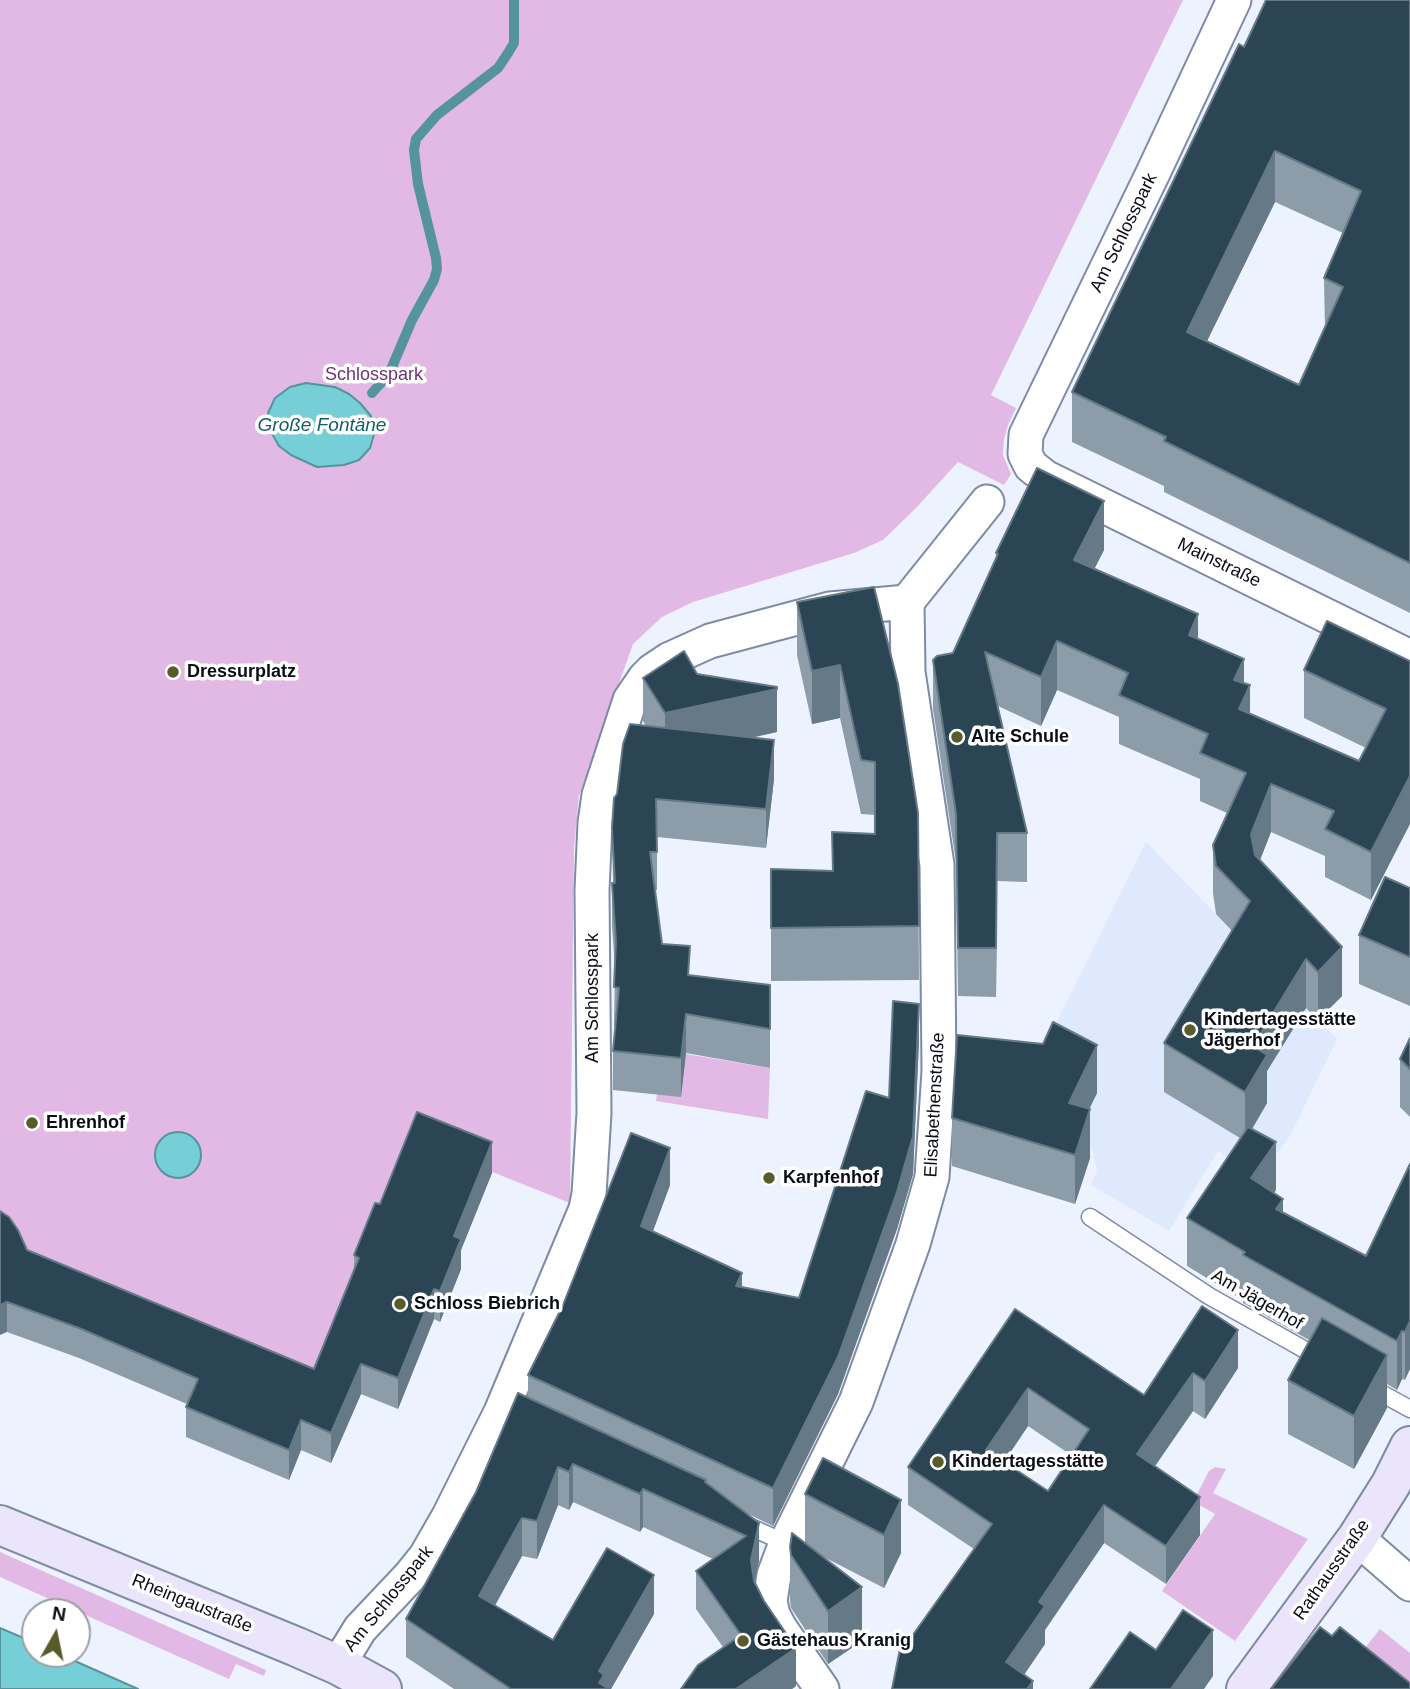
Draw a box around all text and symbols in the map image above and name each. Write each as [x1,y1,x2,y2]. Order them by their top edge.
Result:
street label: Am Schlosspark [1086,170,1162,296]
park label: Schlosspark [325,364,423,386]
water label: Große Fontäne [258,415,386,437]
street label: Mainstraße [1174,534,1264,592]
place label: Dressurplatz [187,661,296,683]
marker: Dressurplatz [165,664,181,680]
place label: Alte Schule [971,726,1069,748]
marker: Alte Schule [949,729,965,745]
street label: Am Schlosspark [582,933,604,1063]
place label: Kindertagesstätte Jägerhof [1204,1009,1356,1052]
marker: Kindertagesstätte Jägerhof [1182,1022,1198,1038]
street label: Elisabethenstraße [920,1032,950,1178]
place label: Ehrenhof [46,1112,125,1134]
marker: Ehrenhof [24,1115,40,1131]
place label: Karpfenhof [783,1167,879,1189]
marker: Karpfenhof [761,1170,777,1186]
street label: Am Jägerhof [1207,1265,1307,1335]
place label: Schloss Biebrich [414,1293,560,1315]
marker: Schloss Biebrich [392,1296,408,1312]
place label: Kindertagesstätte [952,1451,1104,1473]
marker: Kindertagesstätte [930,1454,946,1470]
street label: Rathausstraße [1289,1515,1375,1625]
street label: Am Schlosspark [340,1542,438,1656]
street label: Rheingaustraße [129,1570,255,1638]
north arrow [21,1598,91,1668]
text: N [51,1602,67,1625]
place label: Gästehaus Kranig [757,1630,911,1652]
marker: Gästehaus Kranig [735,1633,751,1649]

